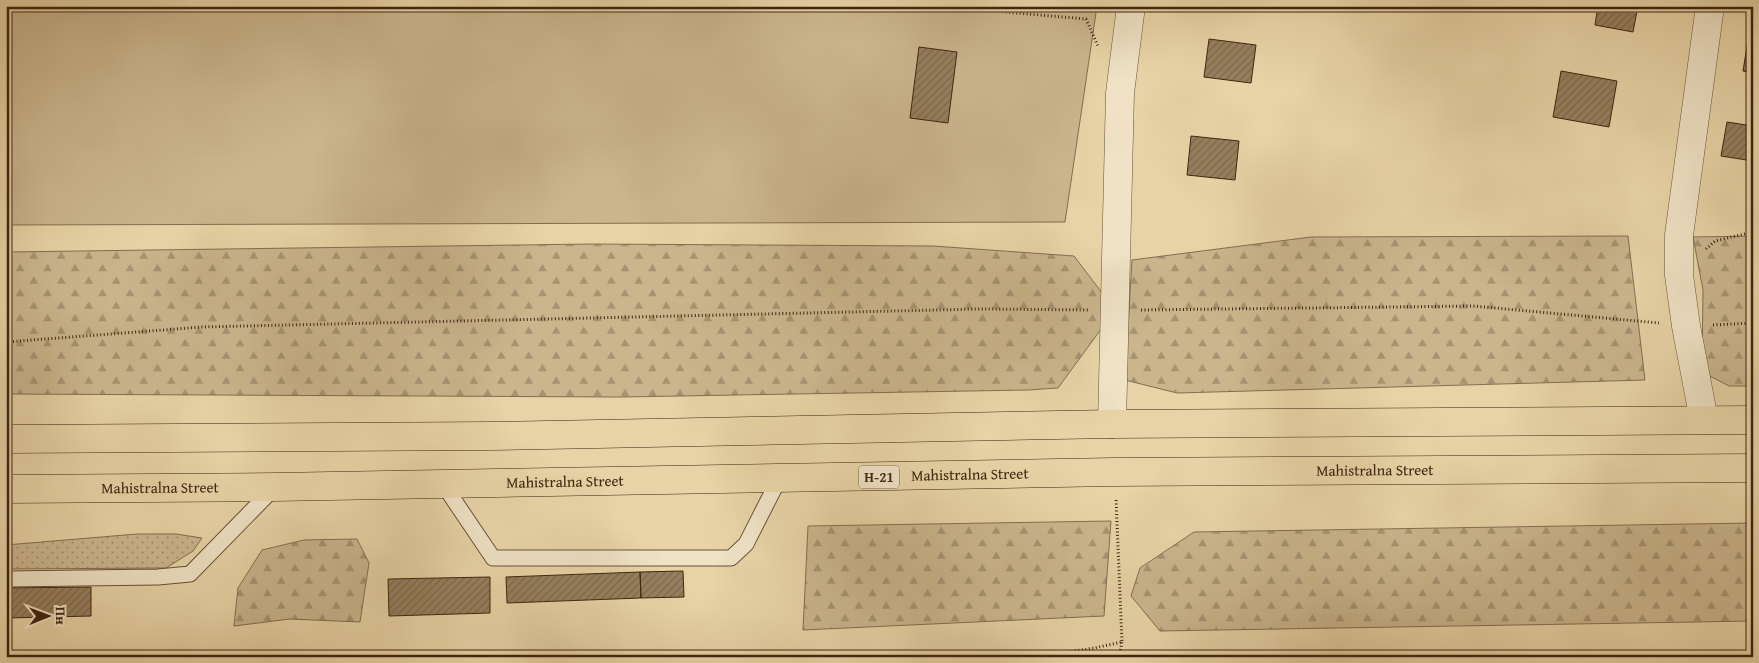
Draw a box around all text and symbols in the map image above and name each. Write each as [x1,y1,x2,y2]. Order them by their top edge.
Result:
street label: Mahistralna Street [1316,459,1434,481]
street label: Mahistralna Street [911,463,1030,486]
road number: Н-21 [859,466,899,488]
street label: Mahistralna Street [506,470,625,493]
street label: Mahistralna Street [101,476,220,498]
north arrow [22,590,72,640]
text: Пн [51,607,71,625]

